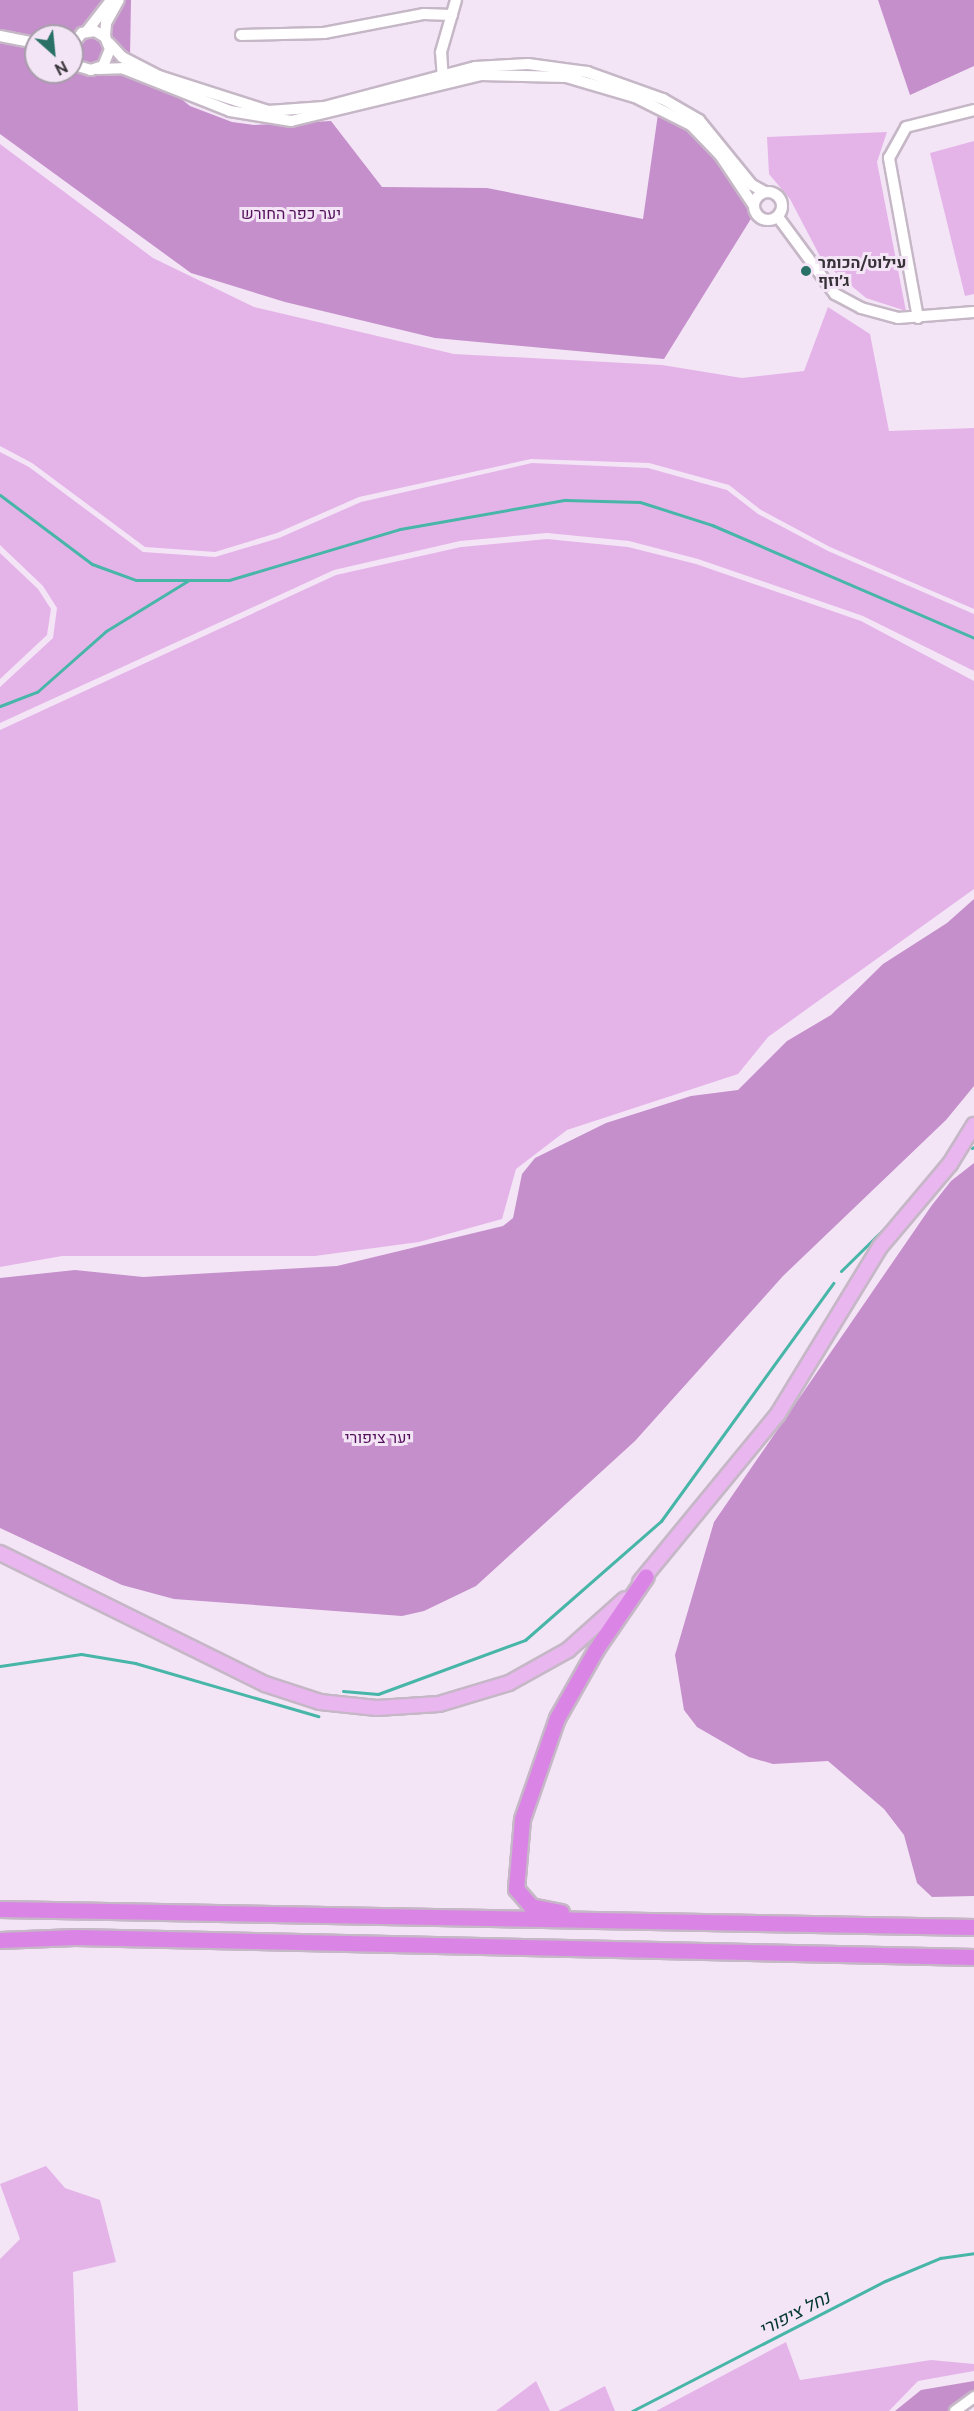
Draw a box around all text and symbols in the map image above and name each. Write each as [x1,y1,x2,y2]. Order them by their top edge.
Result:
north arrow [24,24,84,84]
text: N [52,58,71,79]
park label: יער כפר החורש [241,203,341,223]
place label: עילוט/הכומר ג׳וזף [818,252,906,290]
marker: עילוט/הכומר ג׳וזף [799,264,813,278]
park label: יער ציפורי [345,1427,411,1447]
water label: נחל ציפורי [755,2286,833,2340]

